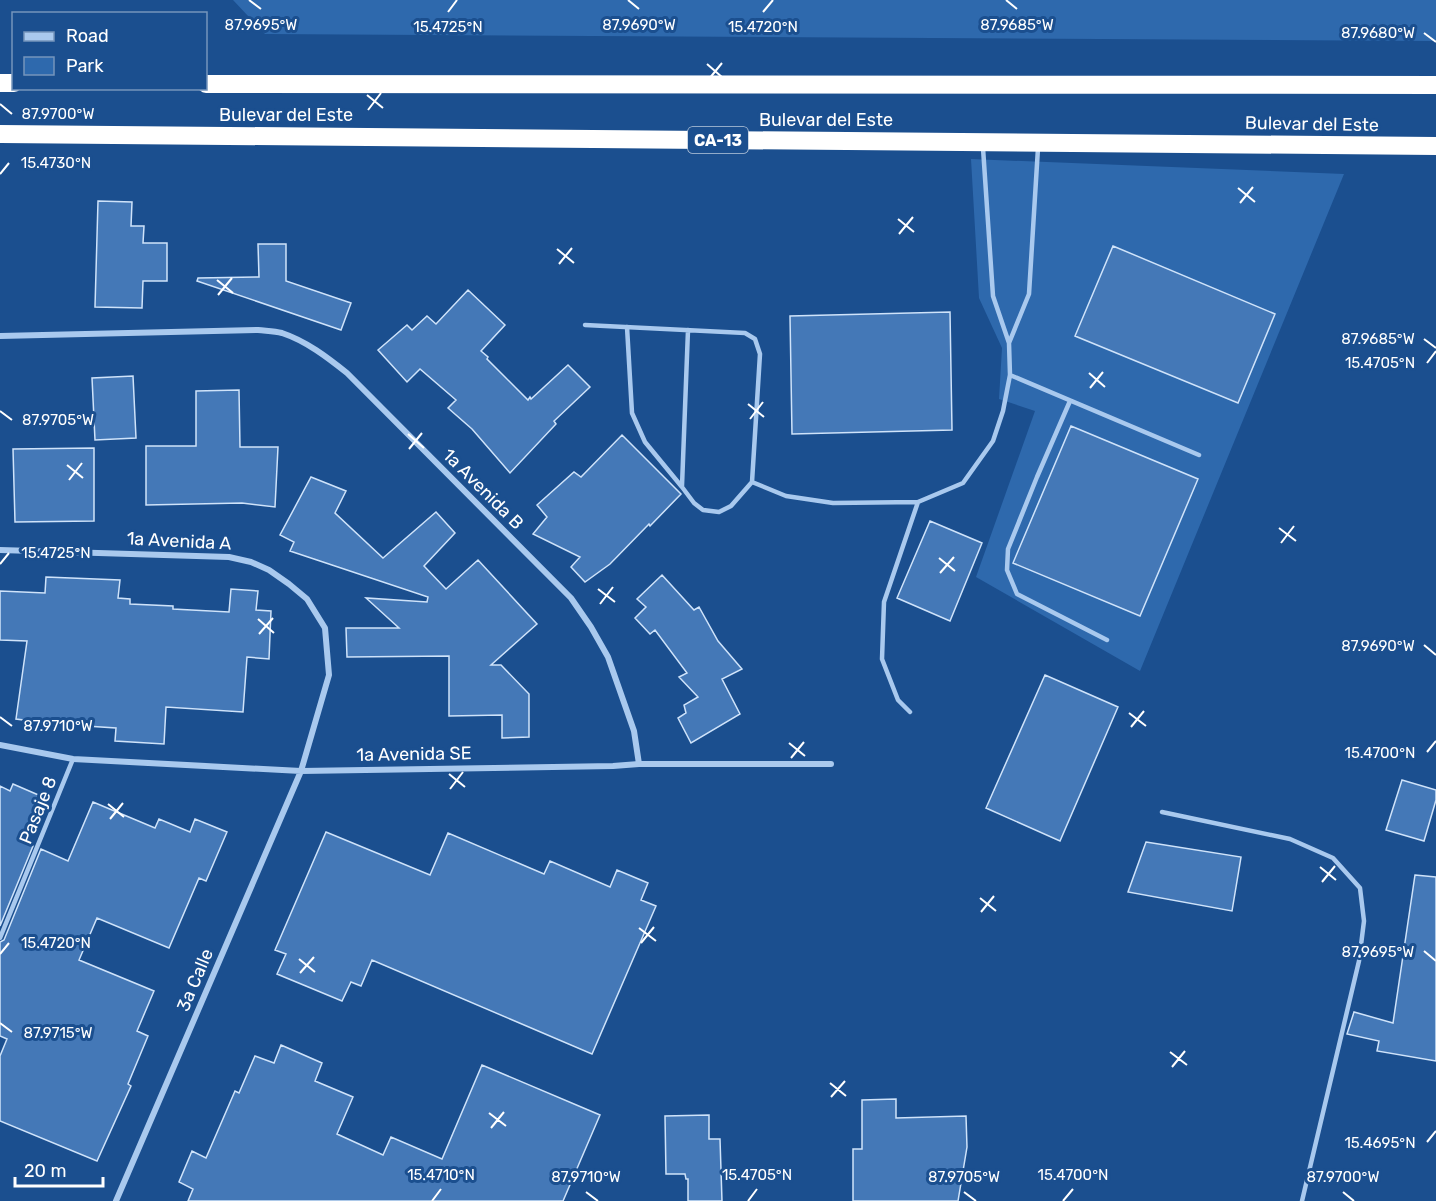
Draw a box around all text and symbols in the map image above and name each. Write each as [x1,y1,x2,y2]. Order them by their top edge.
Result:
legend [12,12,207,90]
text: 87.9695°W [225,16,297,34]
text: 87.9690°W [602,16,676,34]
text: 87.9685°W [980,16,1054,34]
text: 15.4725°N [413,18,483,36]
text: 15.4720°N [728,18,798,36]
text: 87.9680°W [1341,24,1415,42]
text: Road [66,25,109,47]
text: Park [66,55,104,77]
street label: Bulevar del Este [219,104,353,126]
text: 87.9700°W [22,105,94,123]
street label: Bulevar del Este [759,109,893,131]
street label: Bulevar del Este [1245,112,1379,136]
road number: CA-13 [688,127,748,153]
text: 15.4730°N [21,154,91,172]
text: 87.9685°W [1341,330,1415,348]
text: 15.4705°N [1345,354,1415,372]
text: 87.9705°W [22,411,94,429]
street label: 1a Avenida B [438,444,528,534]
street label: 1a Avenida A [126,527,232,555]
text: 15.4725°N [21,544,91,562]
text: 87.9690°W [1341,637,1415,655]
text: 87.9710°W [23,717,93,735]
street label: 1a Avenida SE [356,742,472,766]
text: 15.4700°N [1345,744,1415,762]
street label: Pasaje 8 [14,773,62,847]
text: 15.4720°N [21,934,91,952]
text: 87.9695°W [1342,943,1414,961]
street label: 3a Calle [172,945,218,1015]
text: 87.9715°W [23,1024,93,1042]
text: 15.4695°N [1344,1134,1416,1152]
scale bar [15,1150,104,1188]
text: 20 m [24,1160,66,1182]
text: 15.4710°N [407,1166,475,1184]
text: 15.4705°N [722,1166,792,1184]
text: 15.4700°N [1038,1166,1108,1184]
text: 87.9710°W [551,1168,621,1186]
text: 87.9705°W [928,1168,1000,1186]
text: 87.9700°W [1307,1168,1379,1186]

